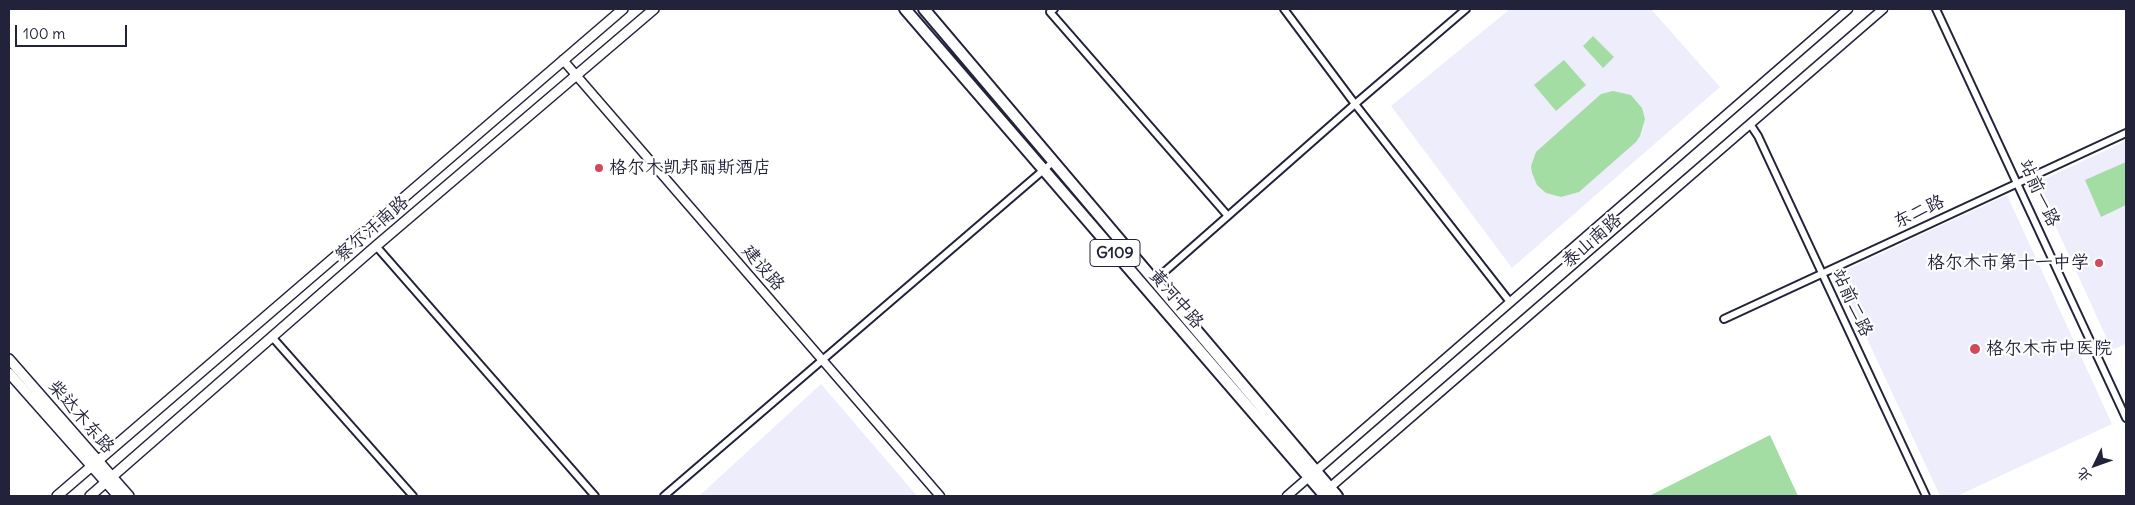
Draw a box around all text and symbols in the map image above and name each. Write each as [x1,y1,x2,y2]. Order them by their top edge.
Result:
scale bar [18,15,130,47]
text: 100 m [23,24,65,43]
street label: 站前一路 [2014,156,2064,230]
place label: 格尔木凯邦丽斯酒店 [609,157,771,179]
marker: 格尔木凯邦丽斯酒店 [593,162,605,174]
street label: 察尔汗南路 [331,191,413,267]
street label: 东二路 [1890,191,1948,233]
street label: 泰山南路 [1558,209,1626,273]
road number: G109 [1090,240,1140,266]
street label: 建设路 [737,241,789,295]
place label: 格尔木市第十一中学 [1927,252,2089,274]
marker: 格尔木市第十一中学 [2093,257,2105,269]
street label: 黄河中路 [1144,265,1208,333]
street label: 站前二路 [1827,266,1877,340]
place label: 格尔木市中医院 [1986,338,2112,360]
marker: 格尔木市中医院 [1968,342,1982,356]
street label: 柴达木东路 [43,376,119,458]
north arrow [2070,440,2120,490]
text: 北 [2072,464,2095,486]

